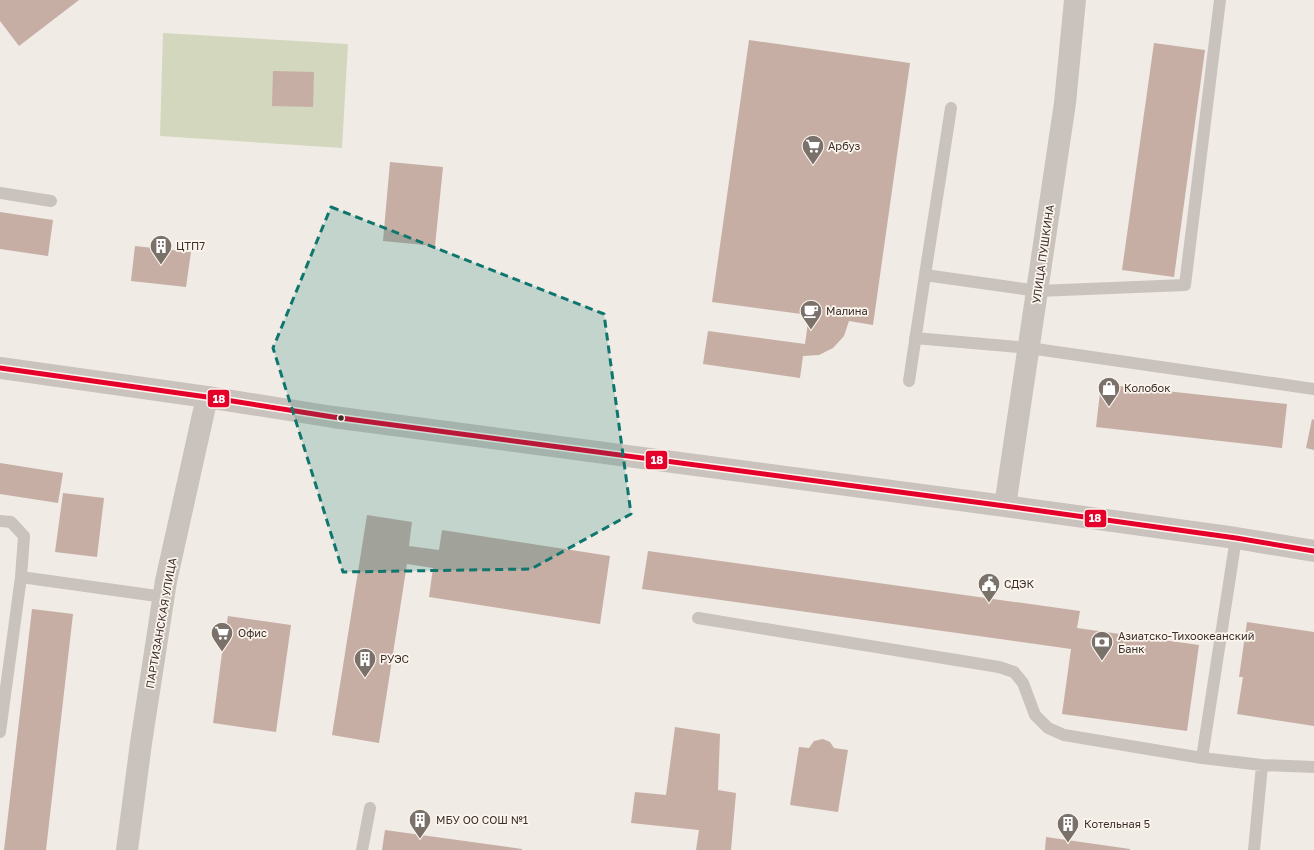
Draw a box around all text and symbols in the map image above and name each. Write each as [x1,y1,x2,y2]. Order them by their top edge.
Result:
supermarket icon: Арбуз [800,133,826,166]
place label: Арбуз [828,139,860,152]
street label: УЛИЦА ПУШКИНА [1029,203,1056,304]
building icon: ЦТП7 [148,233,174,266]
place label: ЦТП7 [176,239,205,252]
cafe icon: Малина [798,298,824,331]
place label: Малина [826,304,868,317]
shop icon: Колобок [1096,375,1122,408]
place label: Колобок [1124,381,1171,394]
line badge: 18 [207,389,230,408]
text: 18 [213,392,225,405]
unlabelled marker [336,413,346,423]
line badge: 18 [645,450,668,470]
text: 18 [651,453,663,466]
line badge: 18 [1084,509,1107,528]
text: 18 [1089,511,1101,524]
street label: ПАРТИЗАНСКАЯ УЛИЦА [143,556,179,689]
public building icon: СДЭК [976,571,1002,604]
place label: СДЭК [1004,577,1035,590]
supermarket icon: Офис [209,620,235,653]
place label: Офис [238,626,267,639]
bank icon: Азиатско-Тихоокеанский Банк [1089,629,1115,662]
place label: Азиатско-Тихоокеанский Банк [1118,629,1254,655]
building icon: РУЭС [352,646,378,679]
place label: РУЭС [380,652,409,665]
building icon: МБУ ОО СОШ №1 [407,807,433,840]
building icon: Котельная 5 [1055,811,1081,844]
place label: МБУ ОО СОШ №1 [436,813,528,826]
place label: Котельная 5 [1084,817,1150,830]

